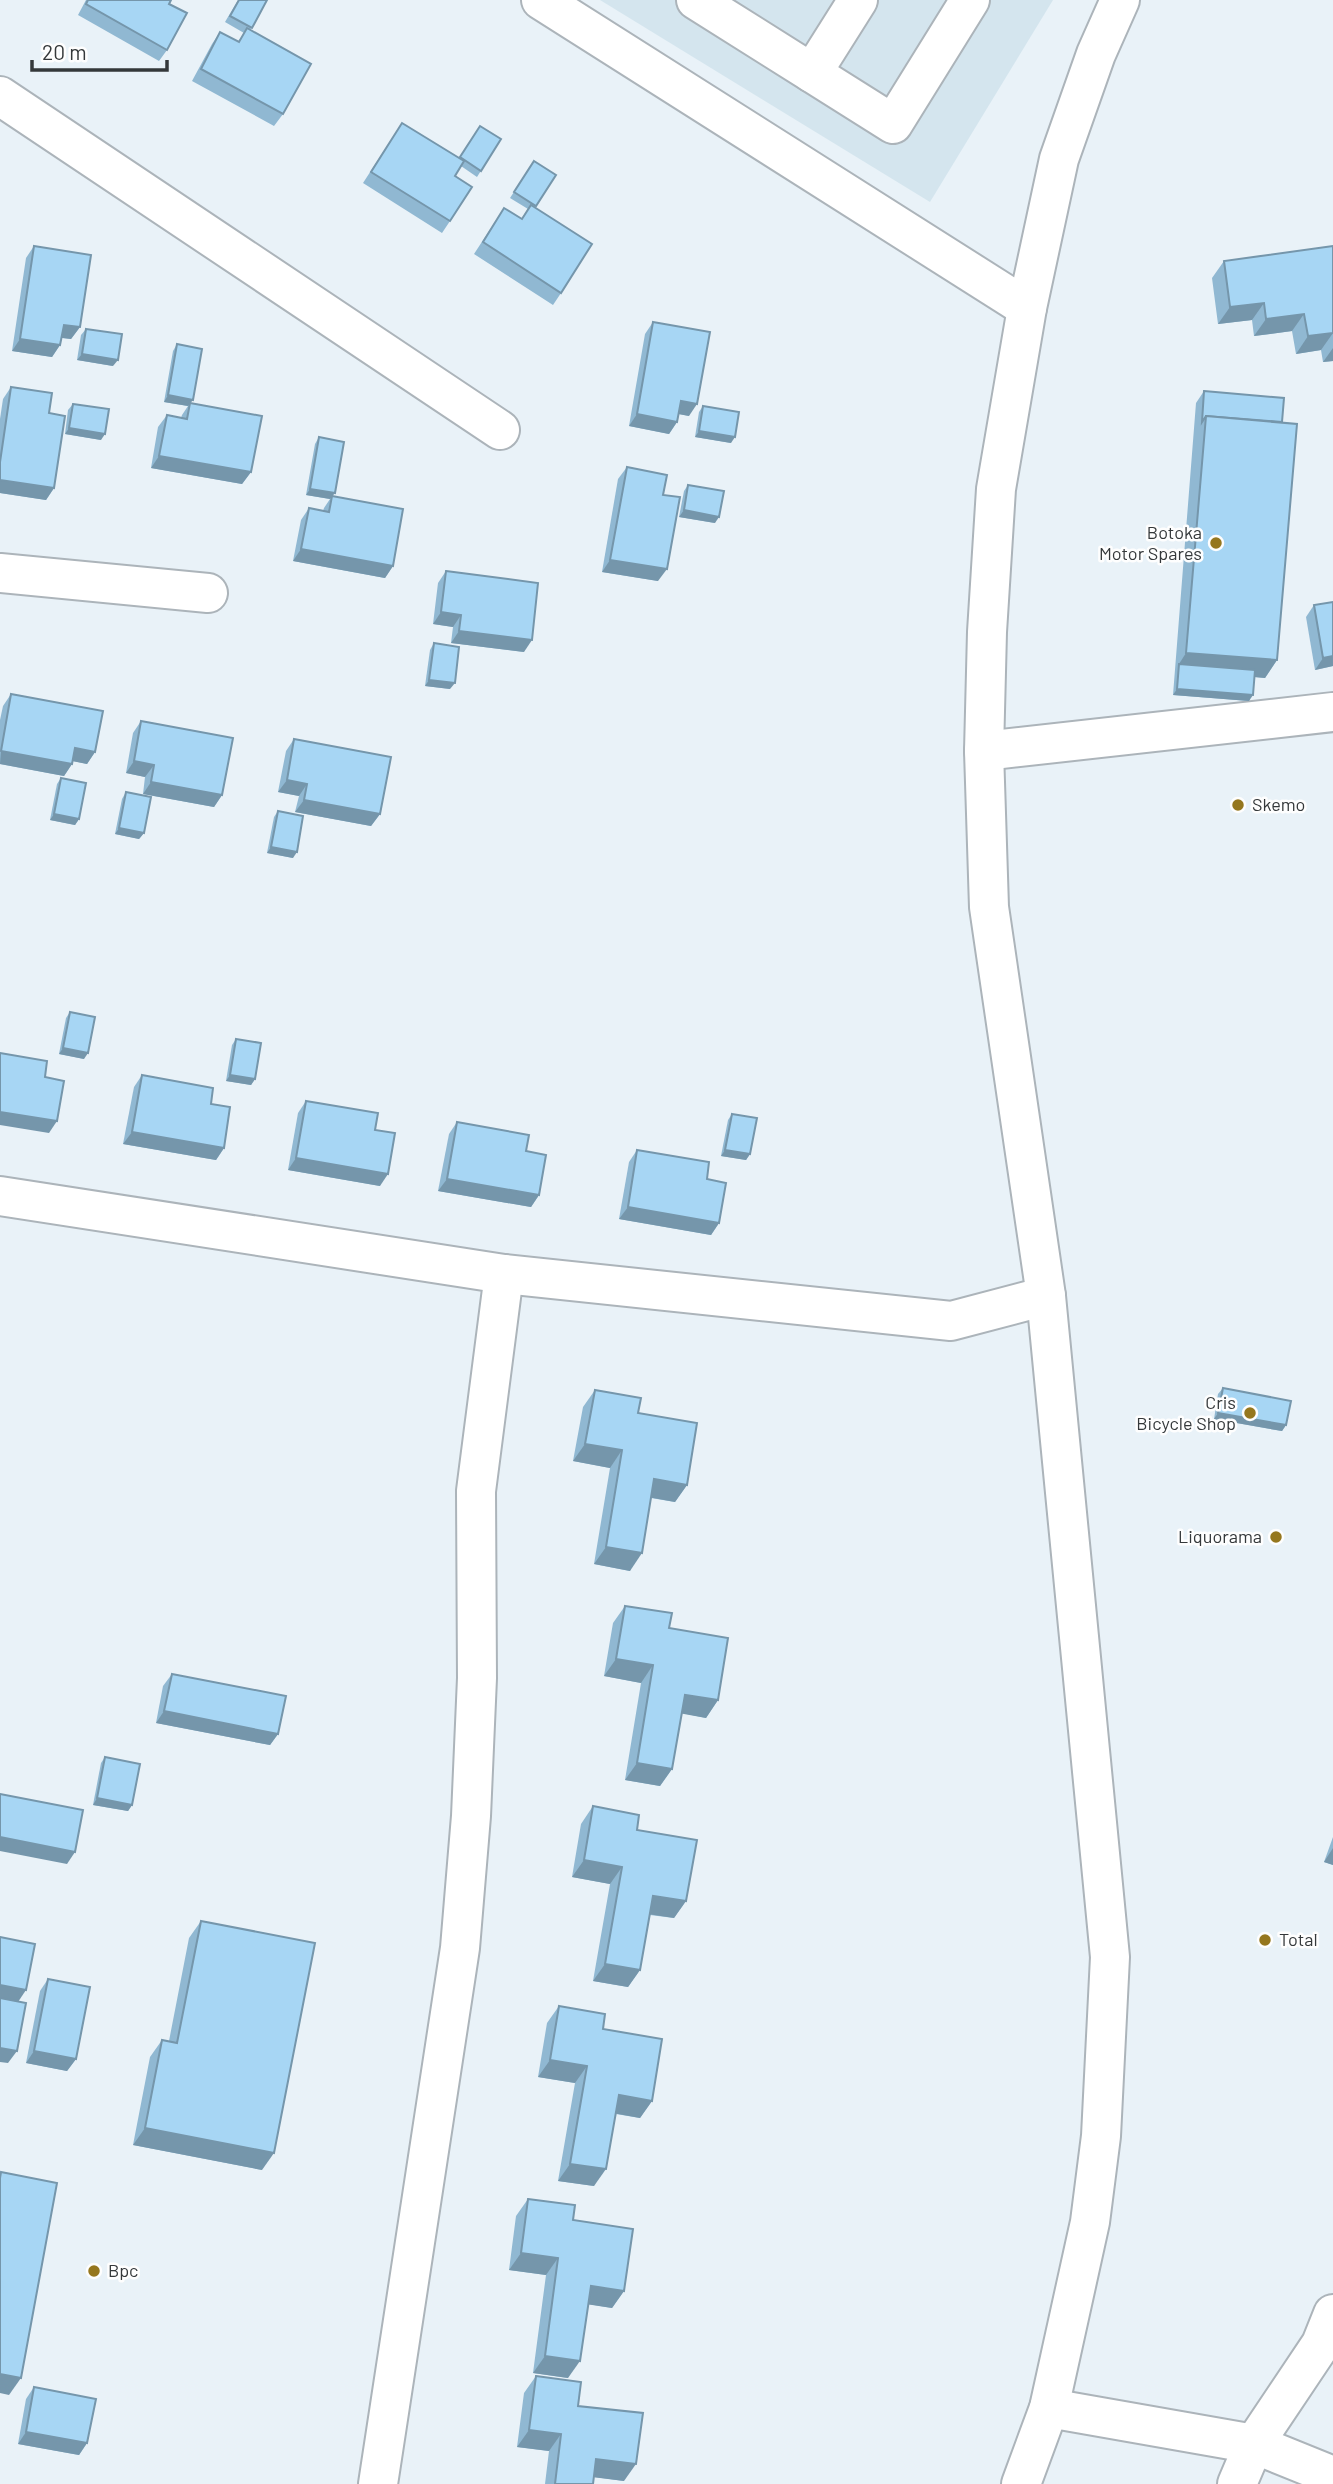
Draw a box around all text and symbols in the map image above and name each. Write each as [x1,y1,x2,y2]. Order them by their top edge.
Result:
scale bar [32,28,166,72]
text: 20 m [42,39,87,64]
place label: Botoka Motor Spares [1099,521,1202,564]
marker: Botoka Motor Spares [1208,535,1224,551]
place label: Skemo [1252,793,1305,815]
marker: Skemo [1230,797,1246,813]
place label: Cris Bicycle Shop [1136,1391,1236,1434]
marker: Cris Bicycle Shop [1242,1405,1258,1421]
place label: Liquorama [1178,1525,1262,1547]
marker: Liquorama [1268,1529,1284,1545]
place label: Total [1279,1928,1318,1950]
marker: Total [1257,1932,1273,1948]
place label: Bpc [108,2259,138,2281]
marker: Bpc [86,2263,102,2279]

